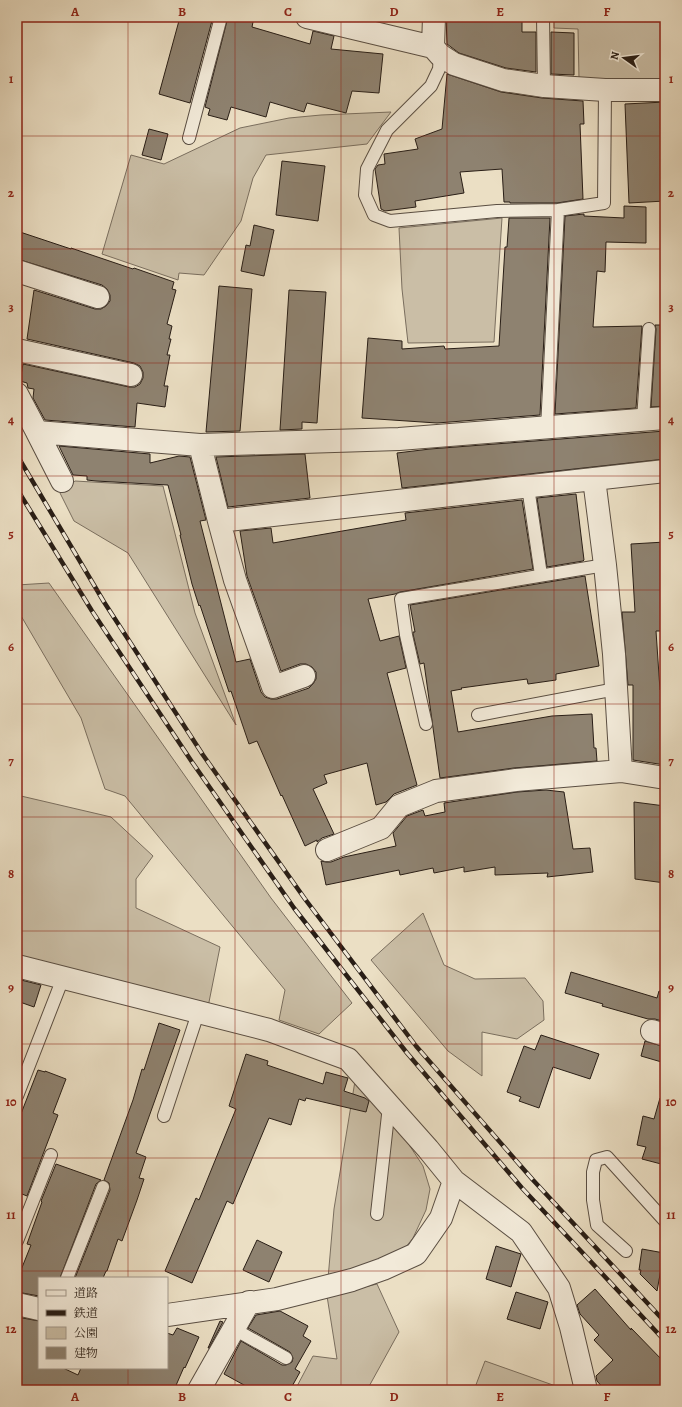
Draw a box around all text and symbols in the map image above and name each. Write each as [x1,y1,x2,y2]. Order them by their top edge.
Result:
text: A [70,3,80,20]
text: B [178,3,186,20]
text: C [284,3,292,20]
text: D [389,3,399,20]
text: E [496,3,504,20]
text: F [604,3,611,20]
north arrow [604,38,644,78]
text: N [607,50,623,61]
text: 1 [9,70,14,87]
text: 1 [669,70,674,87]
text: 2 [8,184,15,201]
text: 2 [668,184,675,201]
text: 3 [8,298,14,315]
text: 3 [668,298,674,315]
text: 4 [8,411,14,428]
text: 4 [668,411,674,428]
text: 5 [8,525,14,542]
text: 5 [668,525,674,542]
text: 6 [8,638,14,655]
text: 6 [668,638,674,655]
text: 7 [8,752,14,769]
text: 7 [668,752,674,769]
text: 8 [8,865,14,882]
text: 8 [668,865,674,882]
text: 9 [8,979,14,996]
text: 9 [668,979,674,996]
text: 10 [5,1093,17,1110]
text: 10 [665,1093,677,1110]
text: 11 [6,1206,16,1223]
text: 11 [666,1206,676,1223]
legend [38,1277,168,1369]
text: 道路 [74,1285,98,1301]
text: 鉄道 [73,1305,98,1321]
text: 12 [6,1320,17,1337]
text: 12 [666,1320,677,1337]
text: 公園 [74,1325,98,1341]
text: 建物 [74,1345,98,1361]
text: A [70,1388,80,1405]
text: B [178,1388,186,1405]
text: C [284,1388,292,1405]
text: D [389,1388,399,1405]
text: E [496,1388,504,1405]
text: F [604,1388,611,1405]

